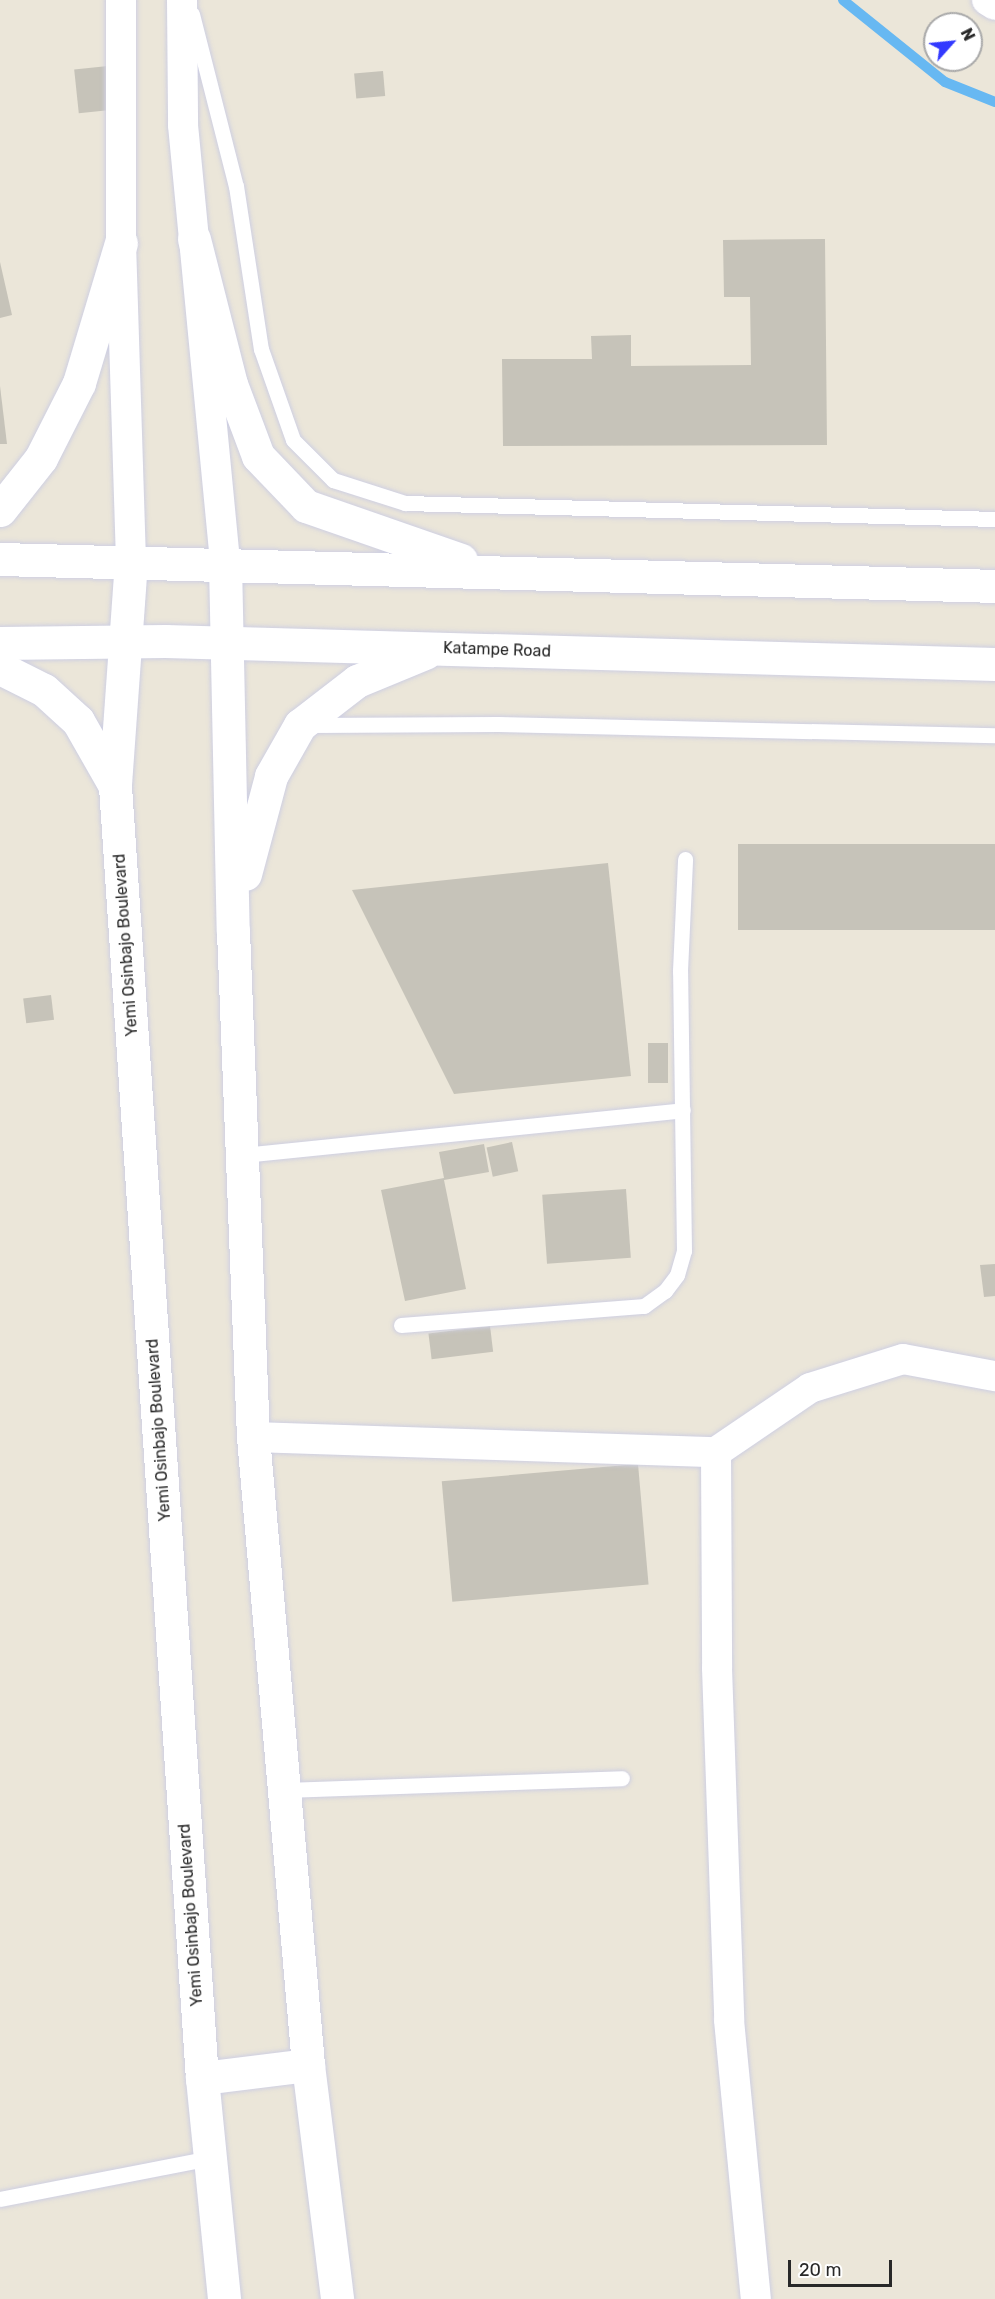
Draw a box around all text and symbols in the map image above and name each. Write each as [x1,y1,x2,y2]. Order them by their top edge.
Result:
north arrow [923,12,983,72]
text: N [957,25,979,44]
street label: Katampe Road [443,639,551,661]
street label: Yemi Osinbajo Boulevard [110,853,142,1037]
street label: Yemi Osinbajo Boulevard [143,1338,175,1522]
street label: Yemi Osinbajo Boulevard [175,1823,207,2007]
scale bar [791,2248,894,2286]
text: 20 m [799,2259,841,2281]

